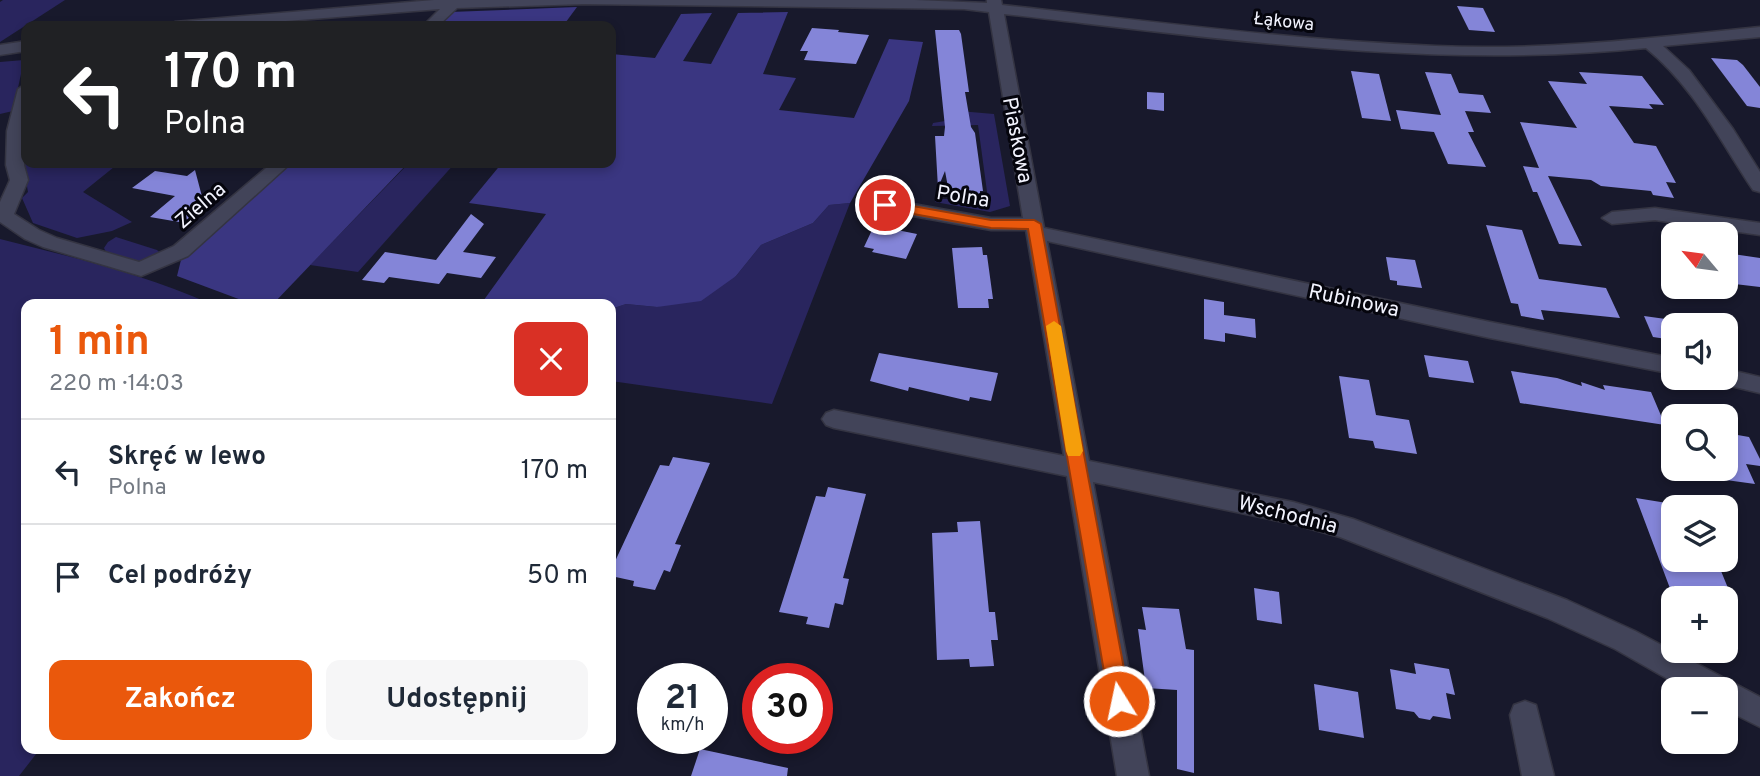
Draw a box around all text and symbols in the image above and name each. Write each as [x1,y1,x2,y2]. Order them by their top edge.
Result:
street label: Łąkowa [1253,8,1315,37]
text: 170 m [164,44,297,106]
icon: left [49,49,140,140]
street label: Piaskowa [995,95,1038,186]
text: Polna [164,105,246,145]
pin [855,175,915,235]
street label: Zielna [170,177,232,236]
street label: Polna [934,180,991,215]
icon: arrive [866,186,904,224]
north arrow [1661,222,1738,299]
map controls [1661,222,1738,754]
street label: Rubinowa [1306,279,1402,324]
button: sound [1661,313,1738,390]
text: 1 min [49,317,150,370]
button: close [514,322,588,396]
text: 220 m · 14:03 [49,370,184,399]
button: search [1661,404,1738,481]
text: Skręć w lewo [108,441,266,474]
icon: left [49,453,87,491]
text: 170 m [521,455,588,488]
text: Polna [108,474,167,503]
street label: Wschodnia [1235,490,1340,541]
button: layers [1661,495,1738,572]
icon: arrive [49,558,87,596]
text: Cel podróży [108,560,252,593]
text: 50 m [527,560,588,593]
button: + [1661,586,1738,663]
button: Zakończ [49,660,312,740]
button: Udostępnij [326,660,588,740]
speed limit sign: 30 [742,663,833,754]
position arrow [1082,664,1156,738]
text: 21 [665,677,700,721]
button: − [1661,677,1738,754]
text: km/h [661,714,704,737]

